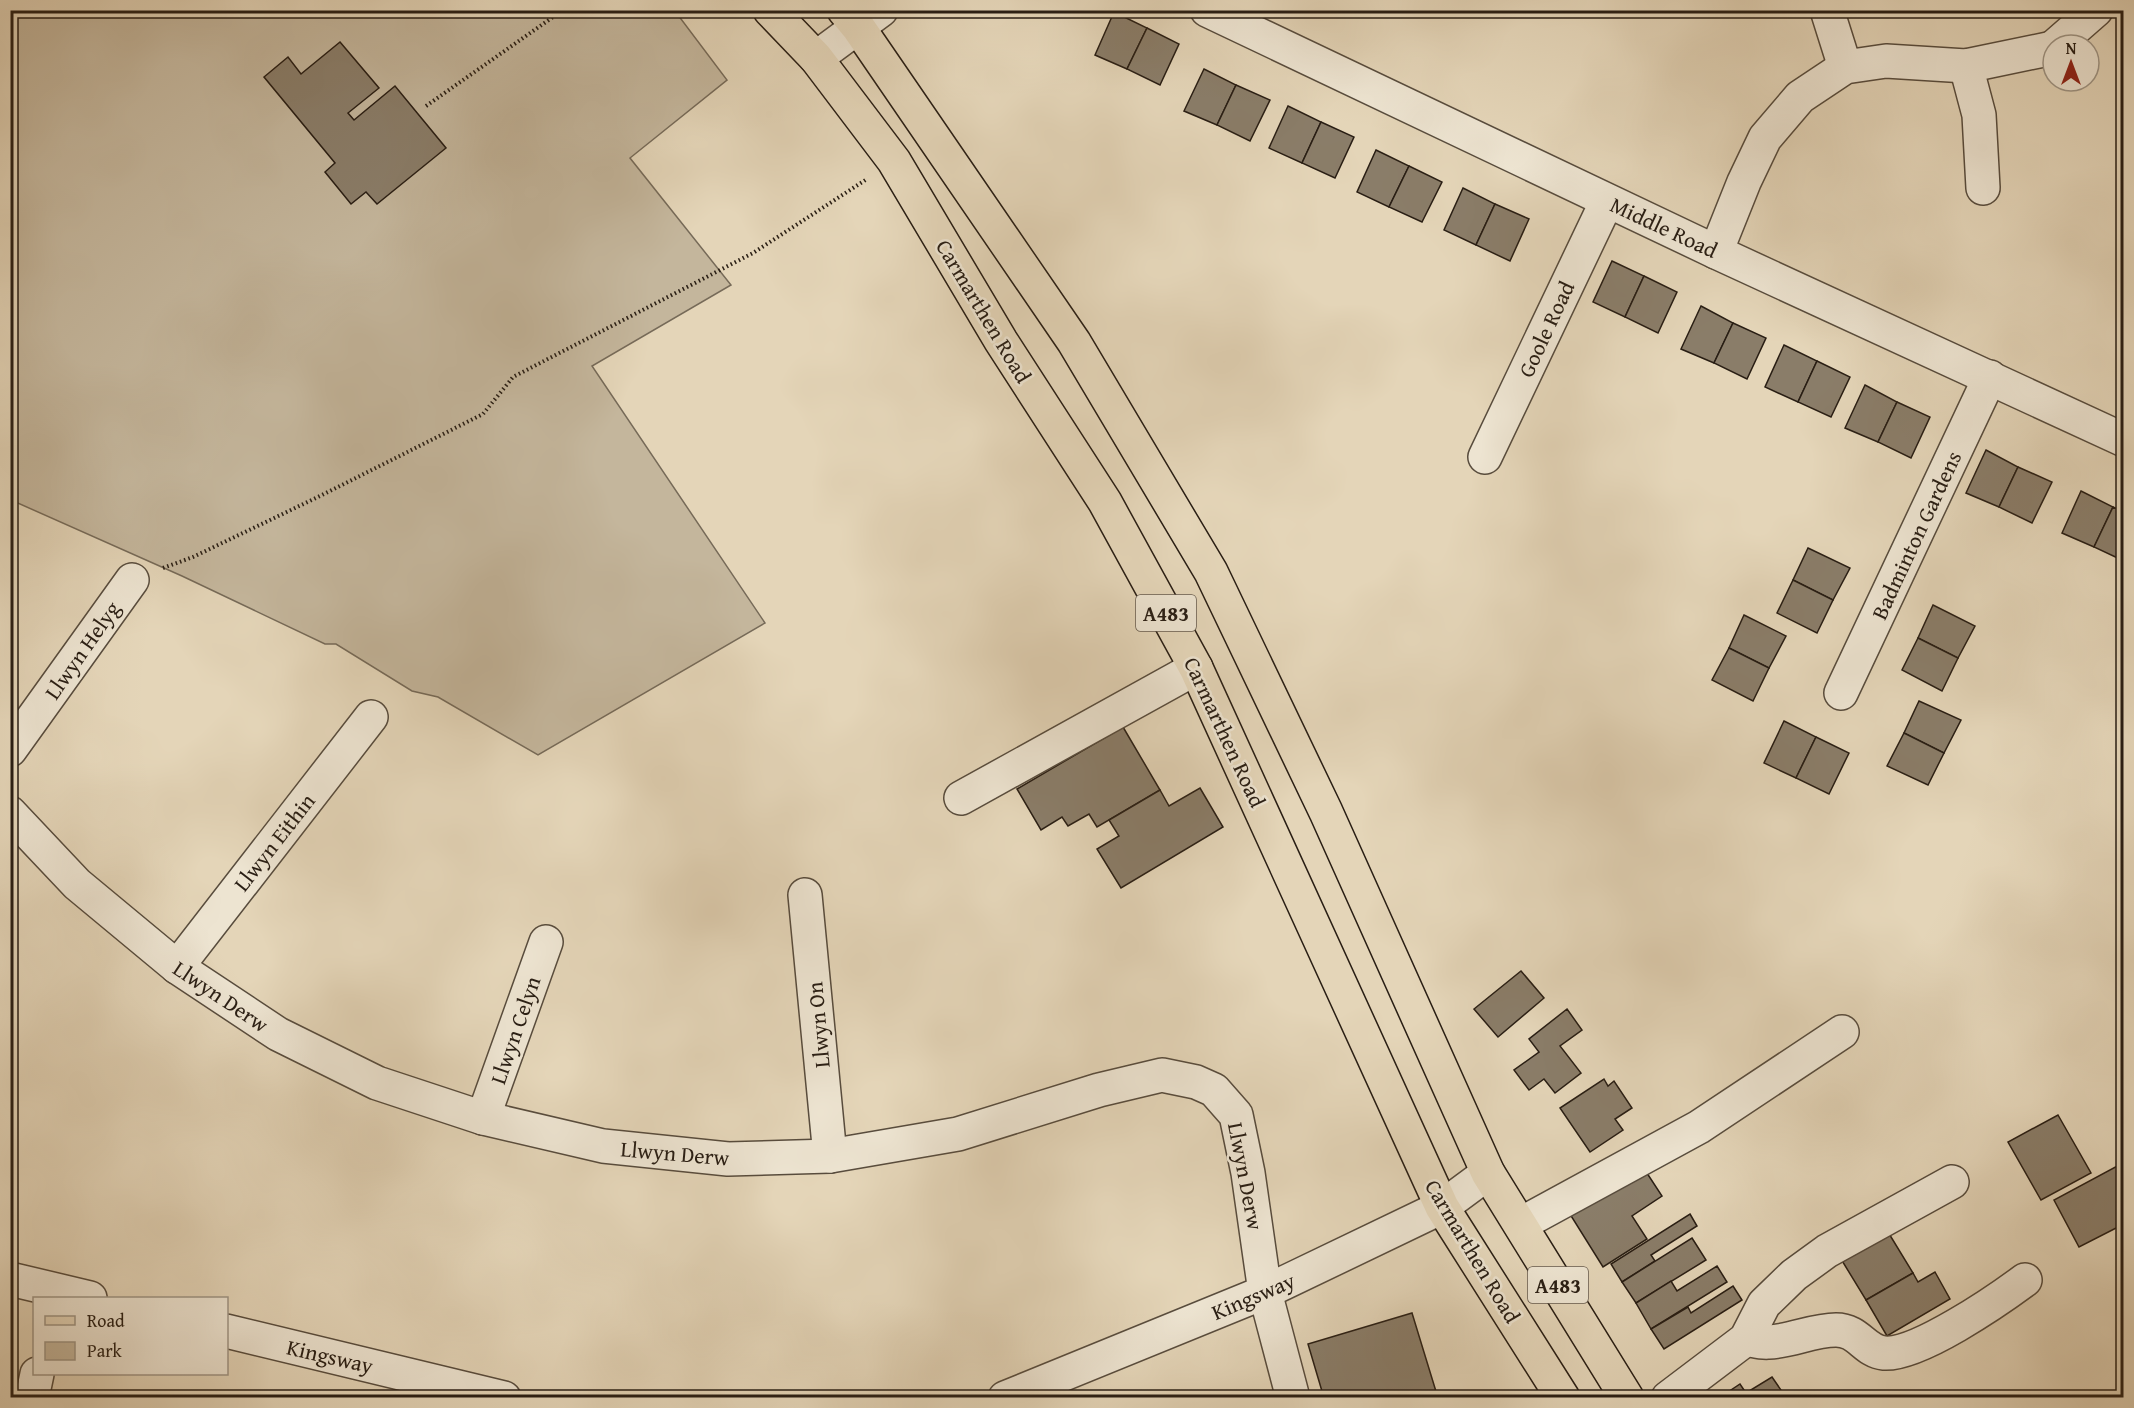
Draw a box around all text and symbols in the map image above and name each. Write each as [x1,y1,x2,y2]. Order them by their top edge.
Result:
north arrow [2041,33,2101,93]
text: N [2066,36,2077,60]
street label: Middle Road [1605,188,1723,266]
street label: Carmarthen Road [928,233,1040,389]
street label: Goole Road [1510,275,1582,382]
street label: Badminton Gardens [1863,445,1969,625]
street label: Llwyn Helyg [36,594,128,706]
road number: A483 [1136,595,1196,631]
street label: Carmarthen Road [1176,652,1274,813]
street label: Llwyn Eithin [225,786,323,898]
street label: Llwyn Derw [167,952,275,1040]
street label: Llwyn Celyn [482,971,549,1088]
street label: Llwyn On [798,980,838,1069]
street label: Llwyn Derw [1220,1119,1272,1233]
street label: Llwyn Derw [619,1132,731,1174]
street label: Carmarthen Road [1417,1173,1529,1329]
street label: Kingsway [1206,1264,1300,1328]
road number: A483 [1528,1267,1588,1303]
legend [33,1297,228,1375]
text: Road [87,1307,125,1334]
street label: Kingsway [284,1331,376,1381]
text: Park [87,1337,123,1364]

